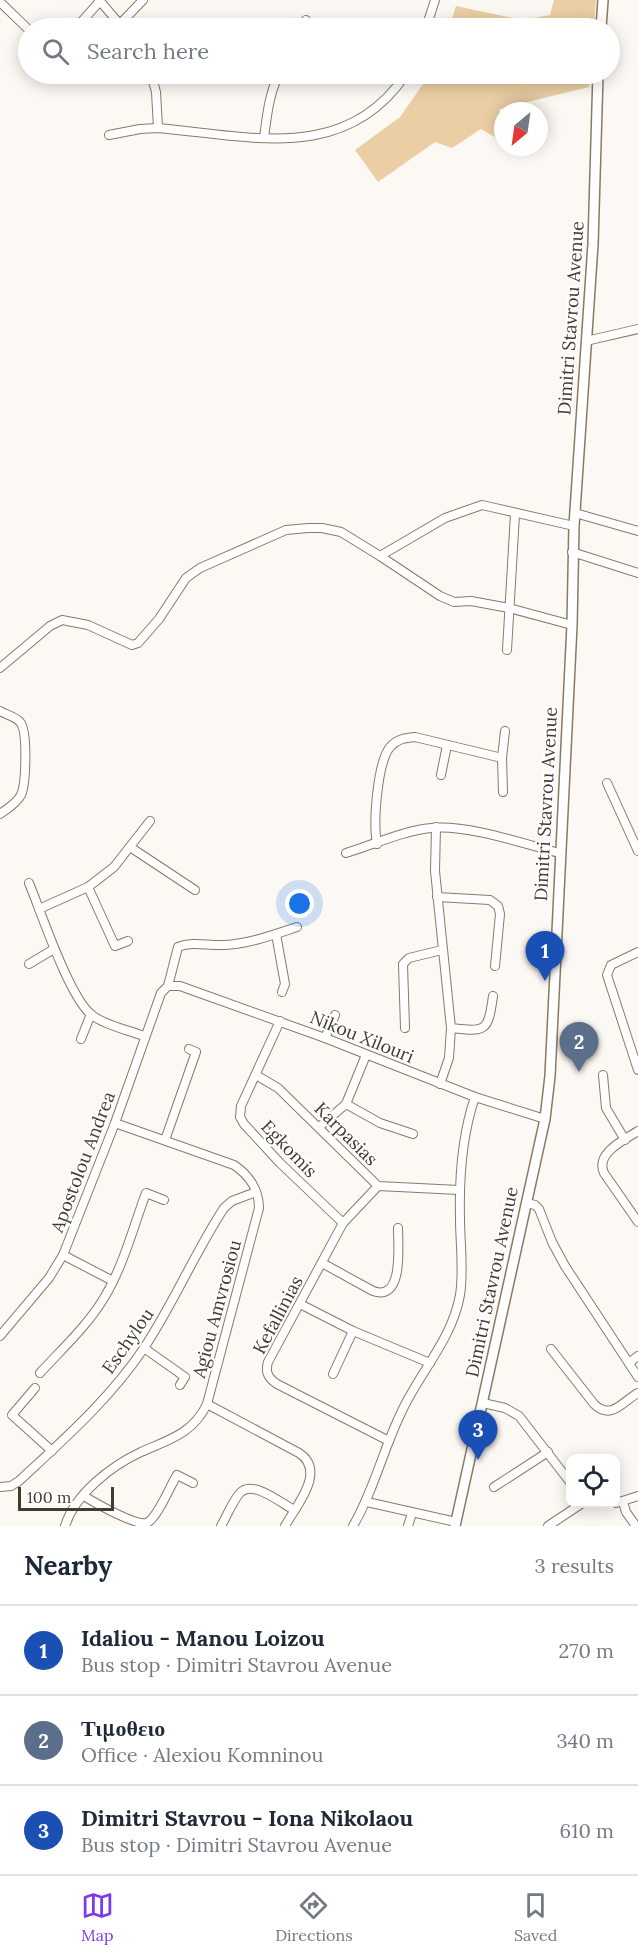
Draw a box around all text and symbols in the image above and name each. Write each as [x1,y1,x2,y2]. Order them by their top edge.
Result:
search box [18,18,620,84]
icon: search [39,35,72,68]
text: Search here [87,37,209,65]
north arrow [494,102,548,156]
street label: Dimitri Stavrou Avenue [552,220,589,416]
street label: Dimitri Stavrou Avenue [529,706,562,902]
your location [285,889,314,918]
pin: 1 [526,932,564,981]
street label: Nikou Xilouri [307,1005,418,1068]
pin: 2 [560,1022,598,1072]
street label: Apostolou Andrea [45,1088,120,1236]
street label: Karpasias [310,1097,383,1170]
street label: Egkomis [256,1115,322,1182]
street label: Dimitri Stavrou Avenue [460,1184,523,1379]
street label: Agiou Amvrosiou [187,1237,246,1381]
street label: Kefallinias [247,1272,308,1358]
street label: Eschylou [97,1303,159,1378]
pin: 3 [458,1410,498,1460]
map controls [566,1454,620,1508]
button: locate [566,1454,620,1508]
scale bar [18,1484,114,1512]
text: 100 m [27,1487,71,1507]
text: Nearby [24,1549,112,1582]
text: 3 results [535,1553,614,1578]
text: Idaliou - Manou Loizou [81,1624,325,1652]
text: 1 [39,1638,48,1663]
text: 270 m [558,1638,614,1663]
text: Bus stop · Dimitri Stavrou Avenue [81,1652,392,1677]
text: Τιμοθειο [81,1714,165,1742]
text: 2 [38,1728,49,1753]
text: 340 m [556,1728,614,1753]
text: Office · Alexiou Komninou [81,1742,324,1767]
text: Dimitri Stavrou - Iona Nikolaou [81,1804,413,1832]
text: 3 [38,1818,49,1843]
text: 610 m [560,1818,614,1843]
text: Bus stop · Dimitri Stavrou Avenue [81,1832,392,1857]
tab: Map [81,1889,114,1945]
tab: Directions [275,1889,353,1945]
tab: Saved [514,1889,557,1945]

